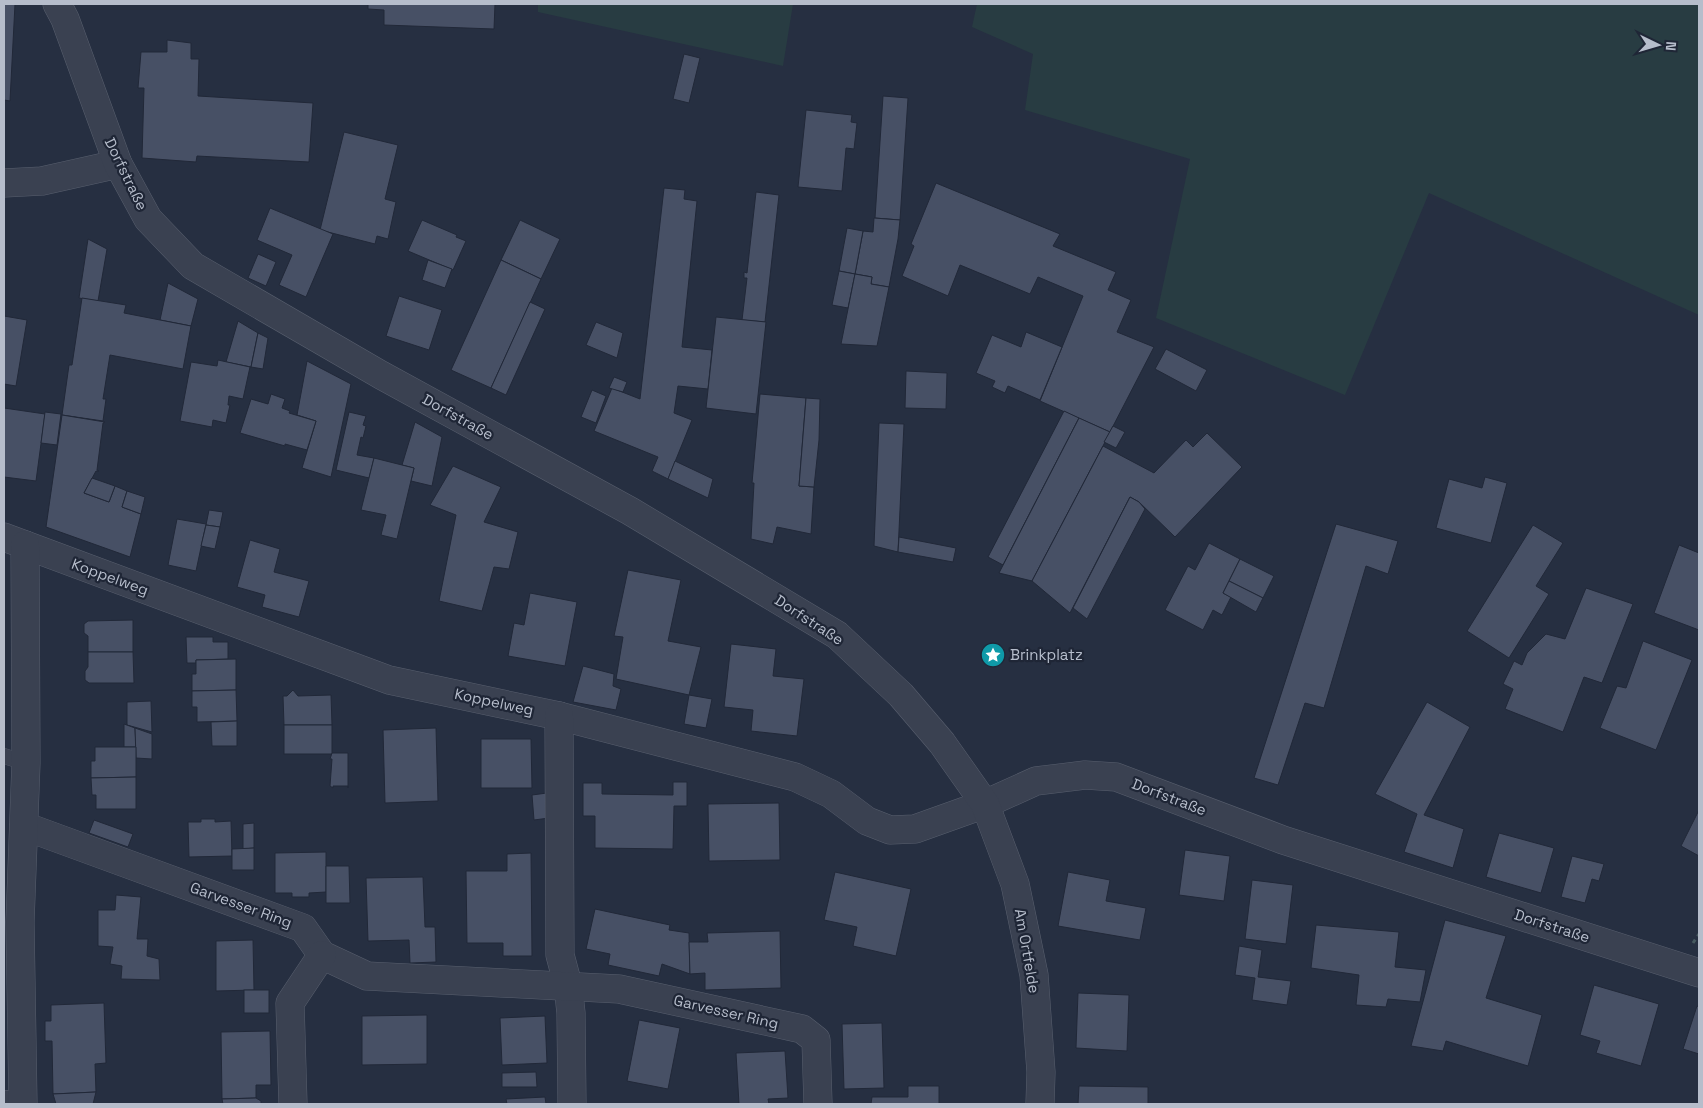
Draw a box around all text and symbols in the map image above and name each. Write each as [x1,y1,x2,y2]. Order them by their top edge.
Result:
north arrow [1633,20,1683,70]
text: N [1662,41,1680,52]
street label: Dorfstraße [101,134,152,213]
street label: Dorfstraße [419,389,497,444]
street label: Koppelweg [69,554,151,599]
street label: Dorfstraße [771,590,847,649]
place icon: Brinkplatz [980,642,1006,668]
place label: Brinkplatz [1010,645,1083,664]
street label: Koppelweg [453,684,535,719]
street label: Dorfstraße [1129,774,1209,819]
street label: Garvesser Ring [188,877,295,932]
street label: Dorfstraße [1512,904,1592,947]
street label: Am Ortfelde [1011,907,1044,995]
street label: Garvesser Ring [672,990,780,1033]

